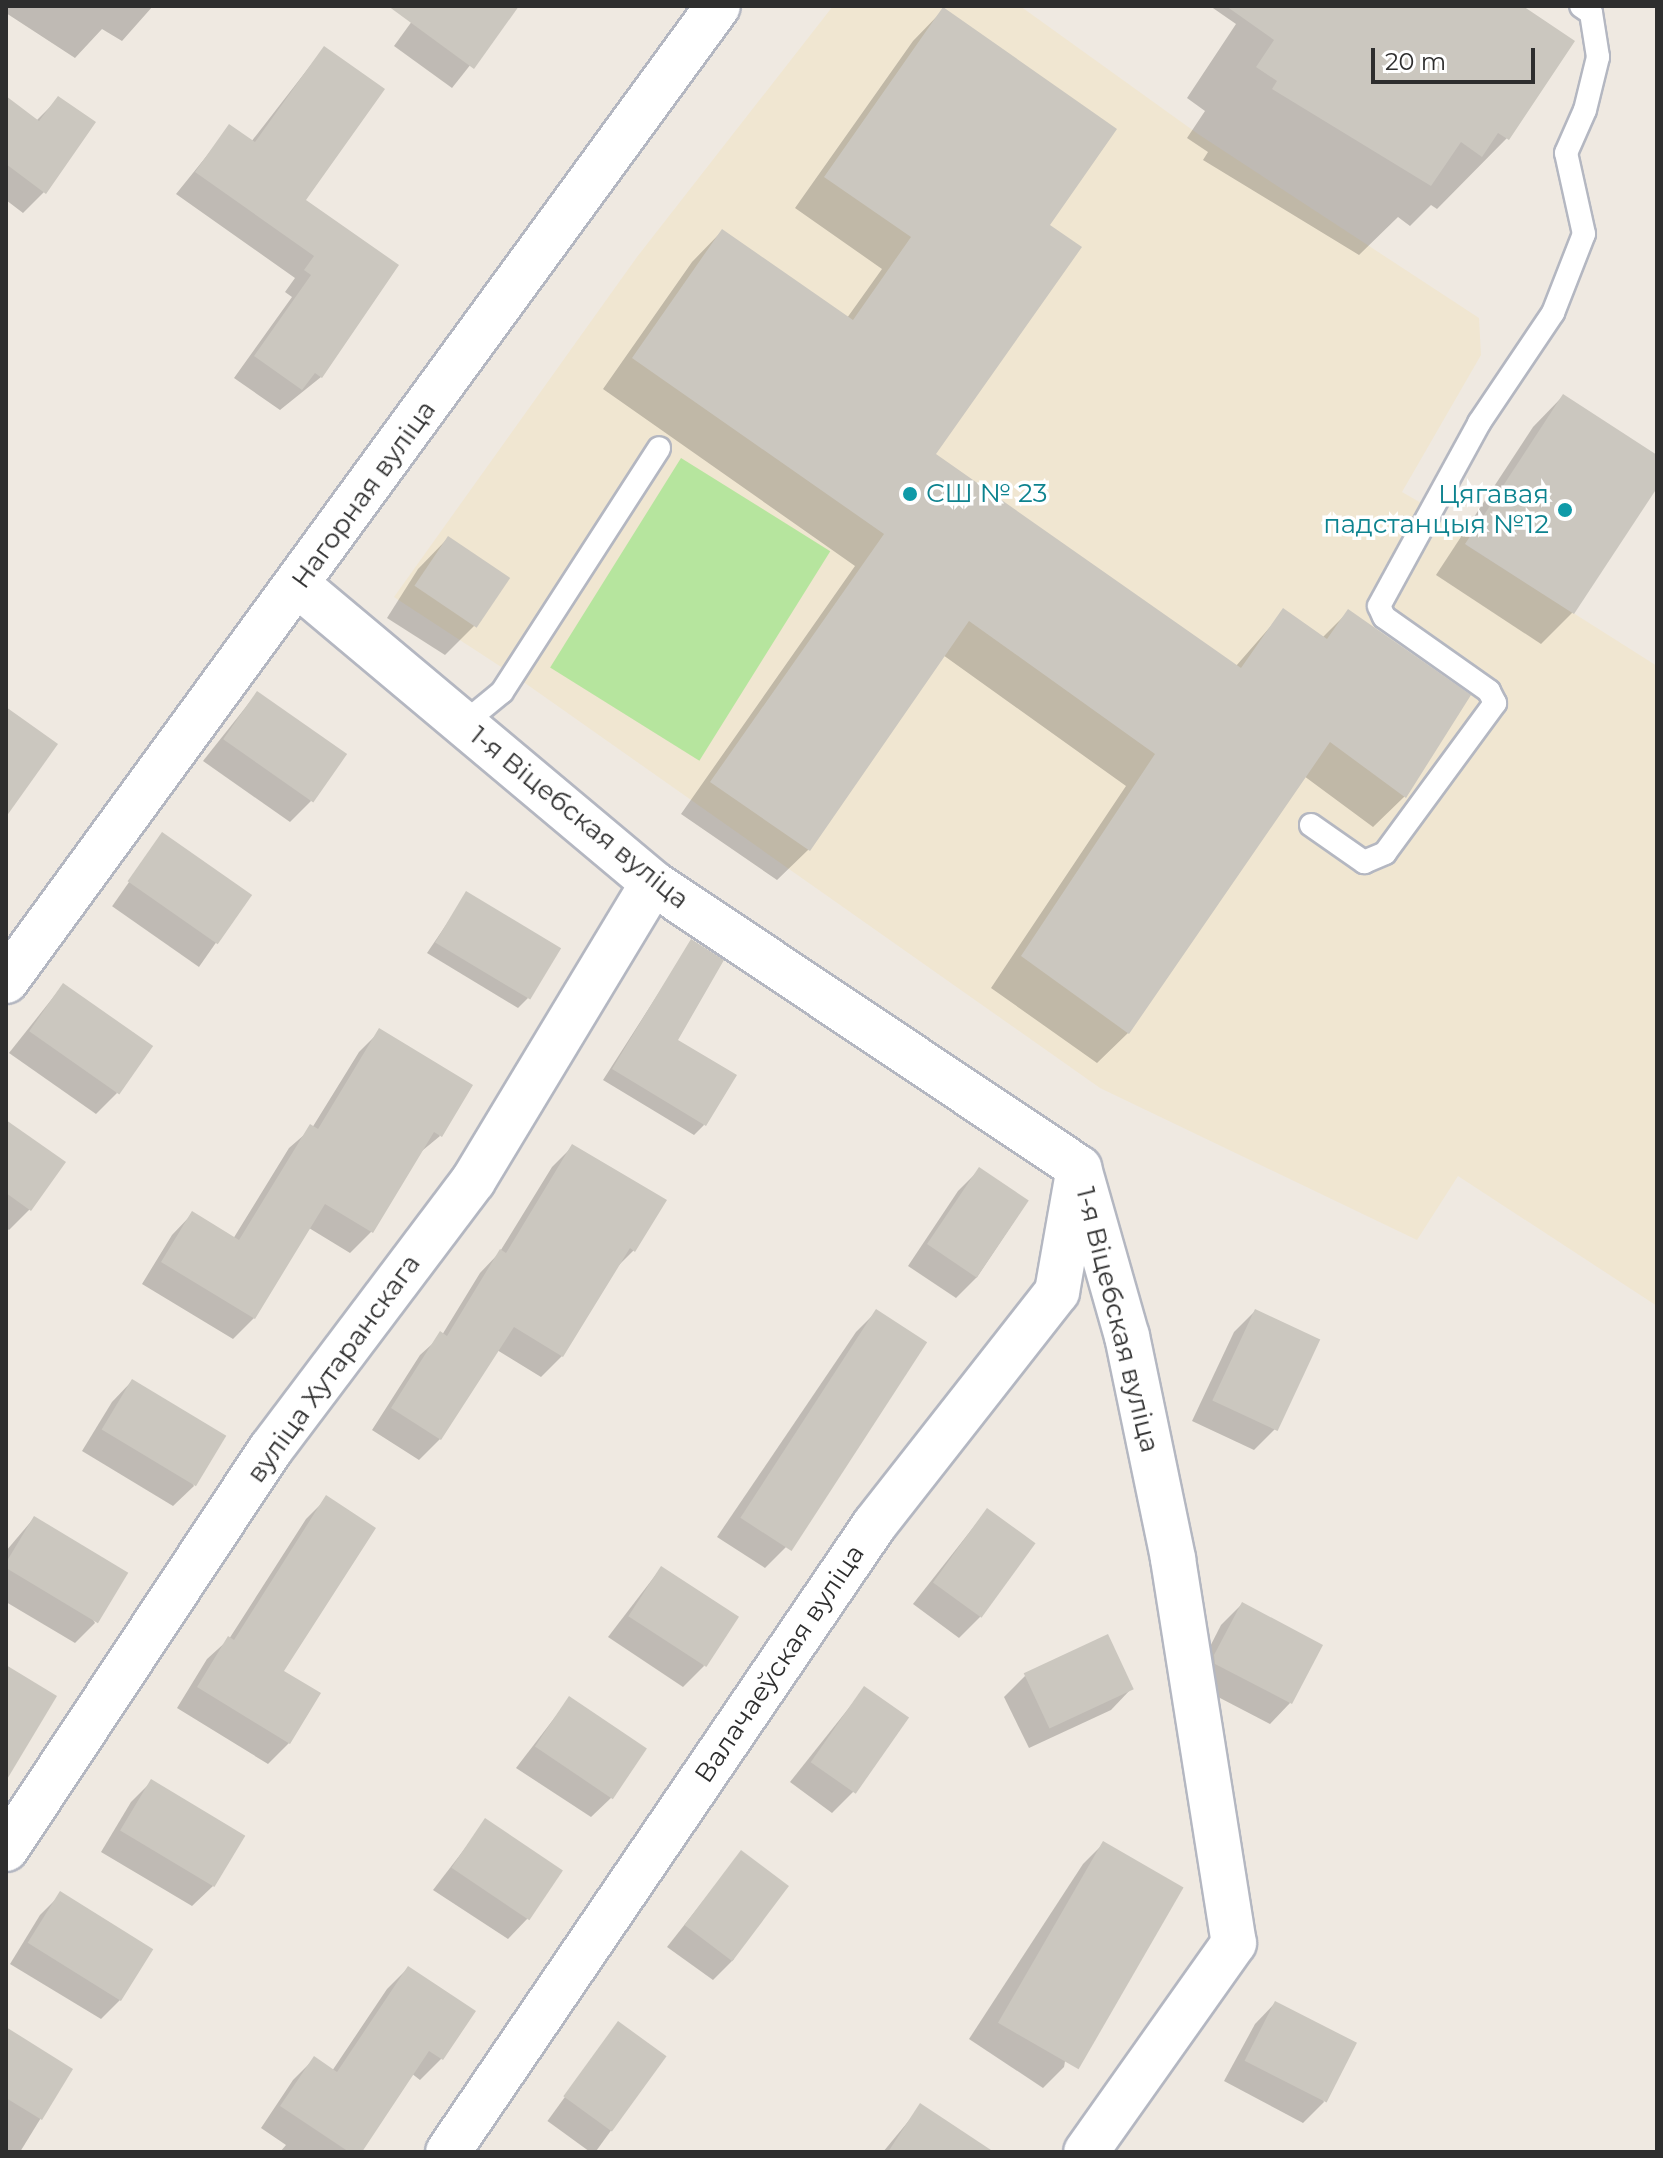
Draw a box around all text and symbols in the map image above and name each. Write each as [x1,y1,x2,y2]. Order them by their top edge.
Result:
scale bar [1375,32,1539,82]
text: 20 m [1385,47,1446,76]
street label: Нагорная вуліца [286,395,442,595]
place label: СШ № 23 [926,478,1047,510]
place label: Цягавая падстанцыя №12 [1323,479,1549,540]
marker: СШ № 23 [901,485,919,503]
marker: Цягавая падстанцыя №12 [1556,501,1574,519]
street label: 1-я Віцебская вуліца [463,720,695,916]
street label: 1-я Віцебская вуліца [1069,1184,1165,1456]
street label: вуліца Хутаранскага [241,1249,427,1489]
street label: Валачаеўская вуліца [689,1539,871,1789]

